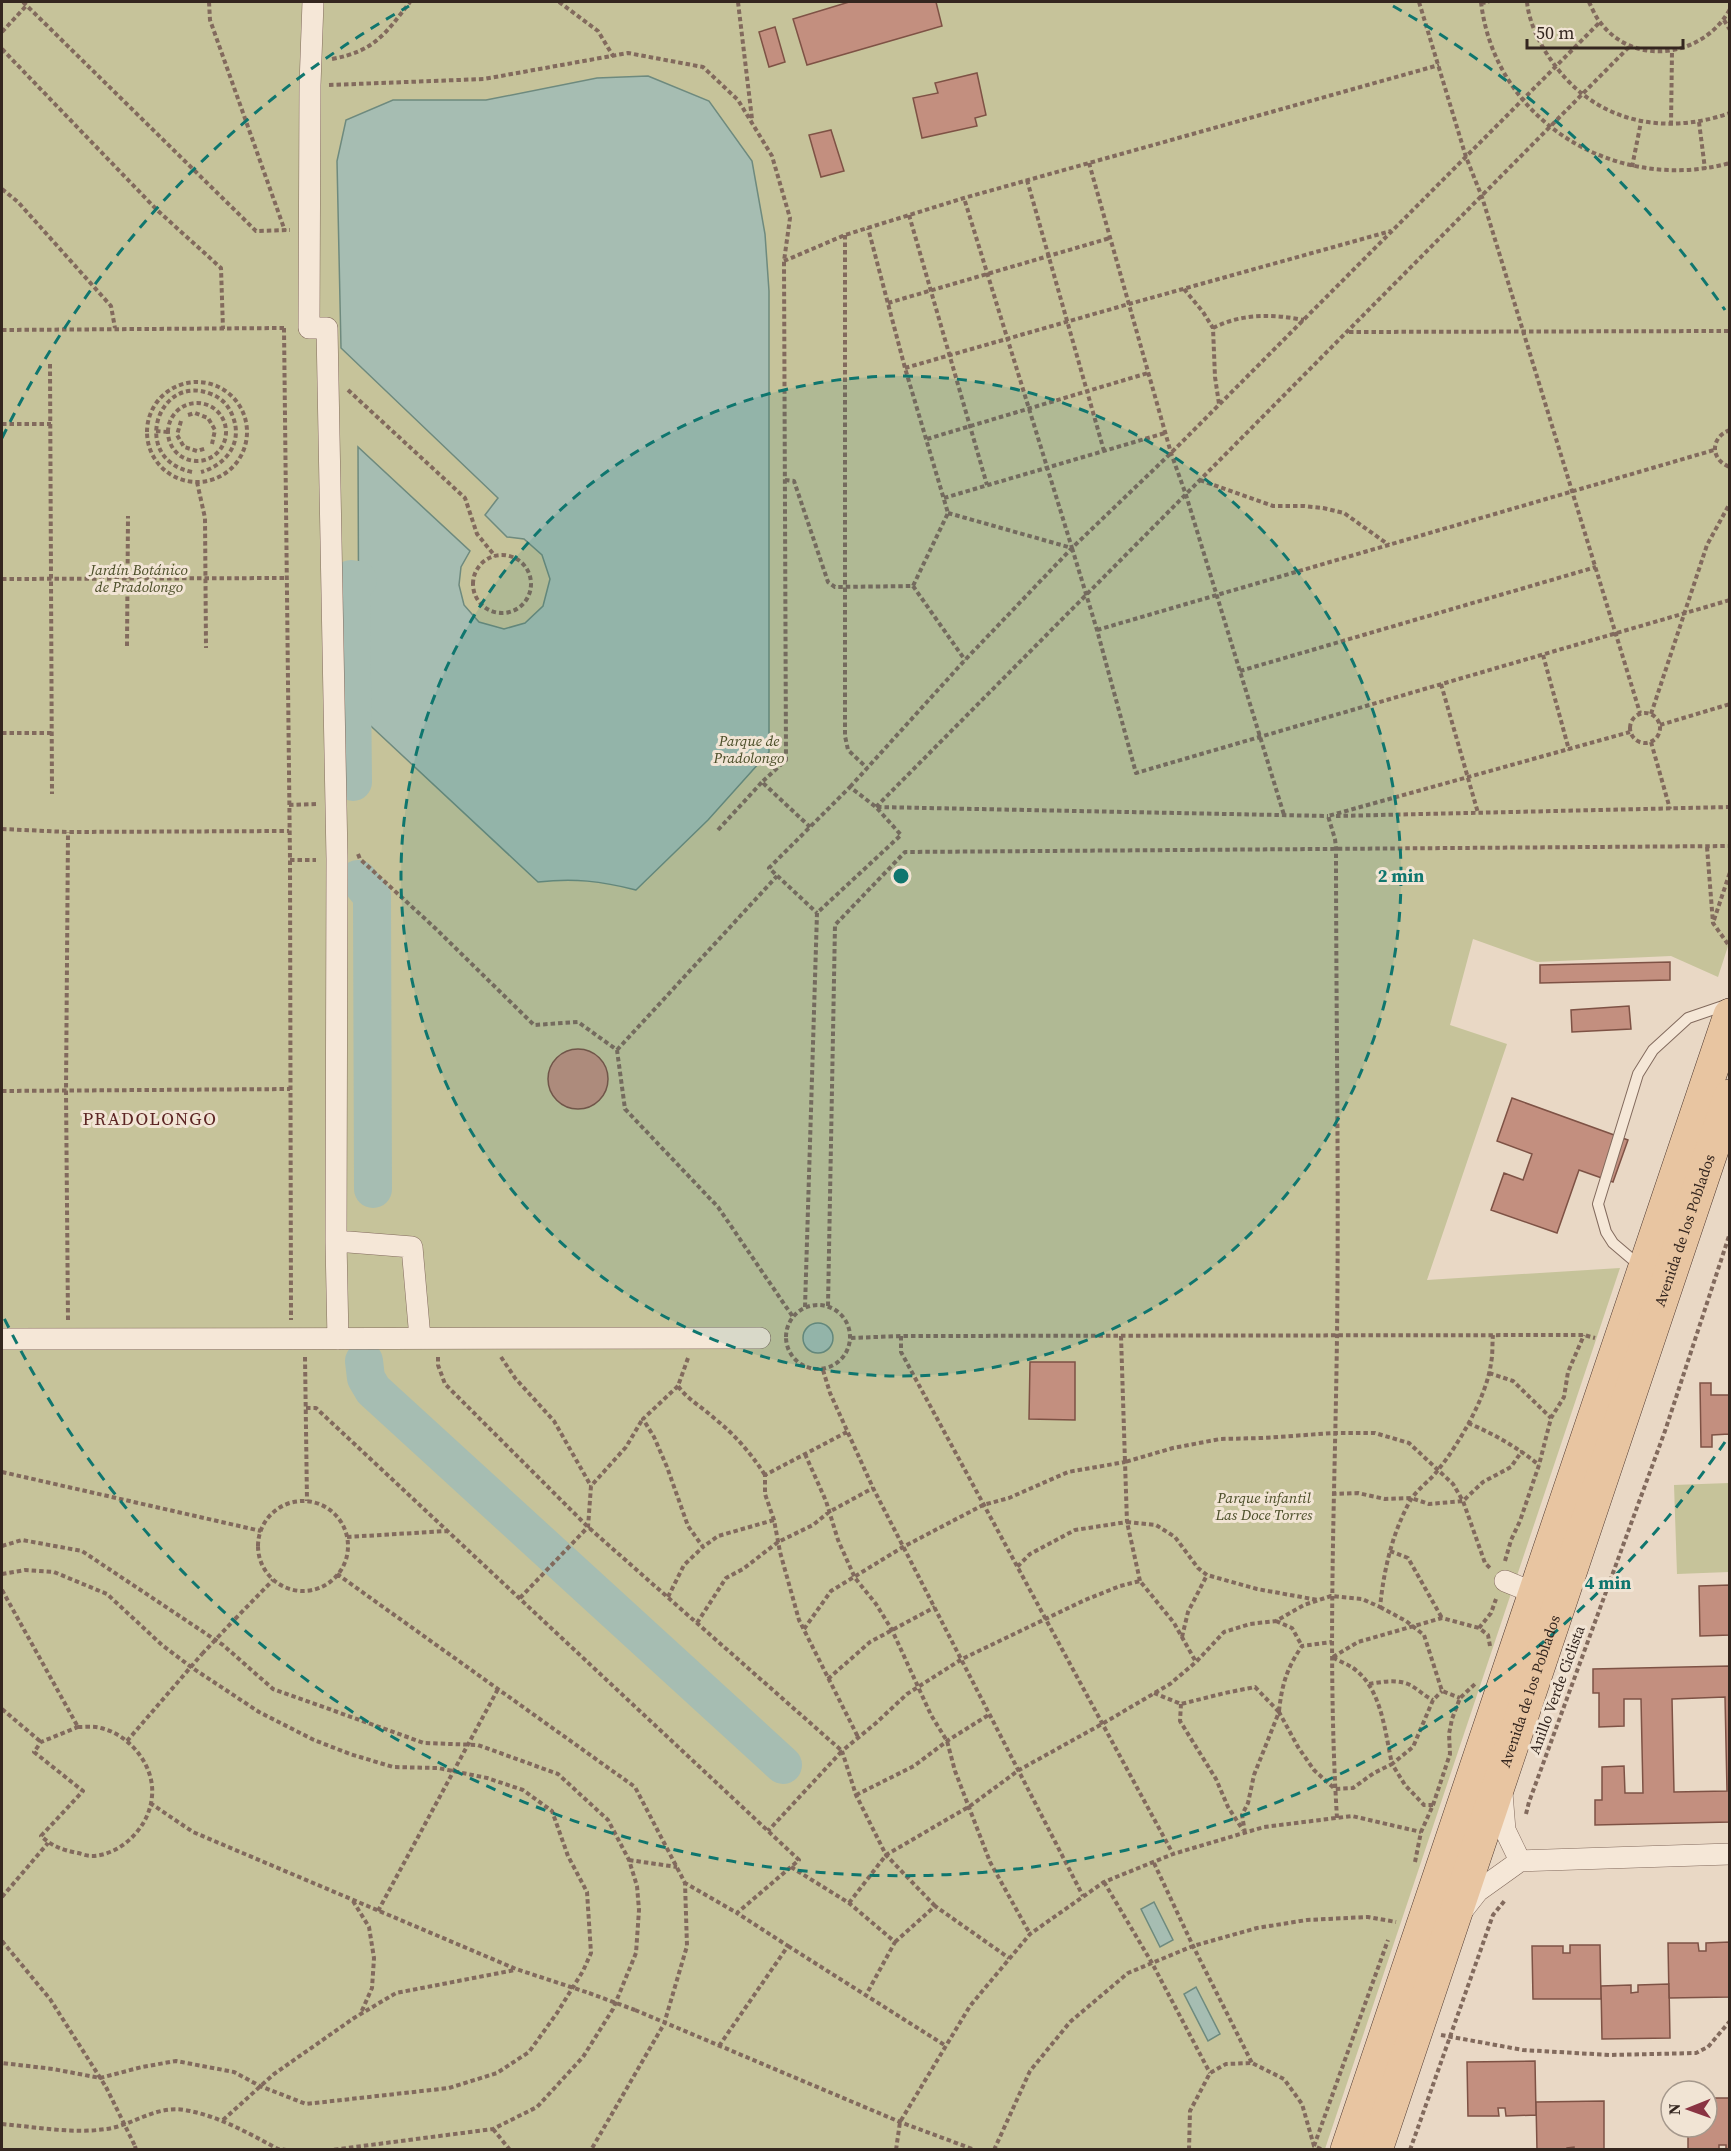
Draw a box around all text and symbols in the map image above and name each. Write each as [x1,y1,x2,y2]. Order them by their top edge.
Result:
scale bar [1527,12,1683,50]
text: 50 m [1536,20,1574,45]
park label: Jardín Botánico de Pradolongo [88,559,188,597]
park label: Parque de Pradolongo [713,730,784,768]
text: 2 min [1378,863,1424,888]
centre of rings [891,866,911,886]
district label: PRADOLONGO [82,1106,218,1131]
street label: Avenida de los Poblados [1649,1151,1720,1309]
park label: Parque infantil Las Doce Torres [1215,1487,1313,1525]
text: 4 min [1585,1570,1631,1595]
street label: Avenida de los Poblados [1494,1612,1565,1770]
street label: Anillo Verde Ciclista [1524,1622,1590,1757]
north arrow [1659,2079,1719,2139]
text: N [1663,2103,1685,2115]

